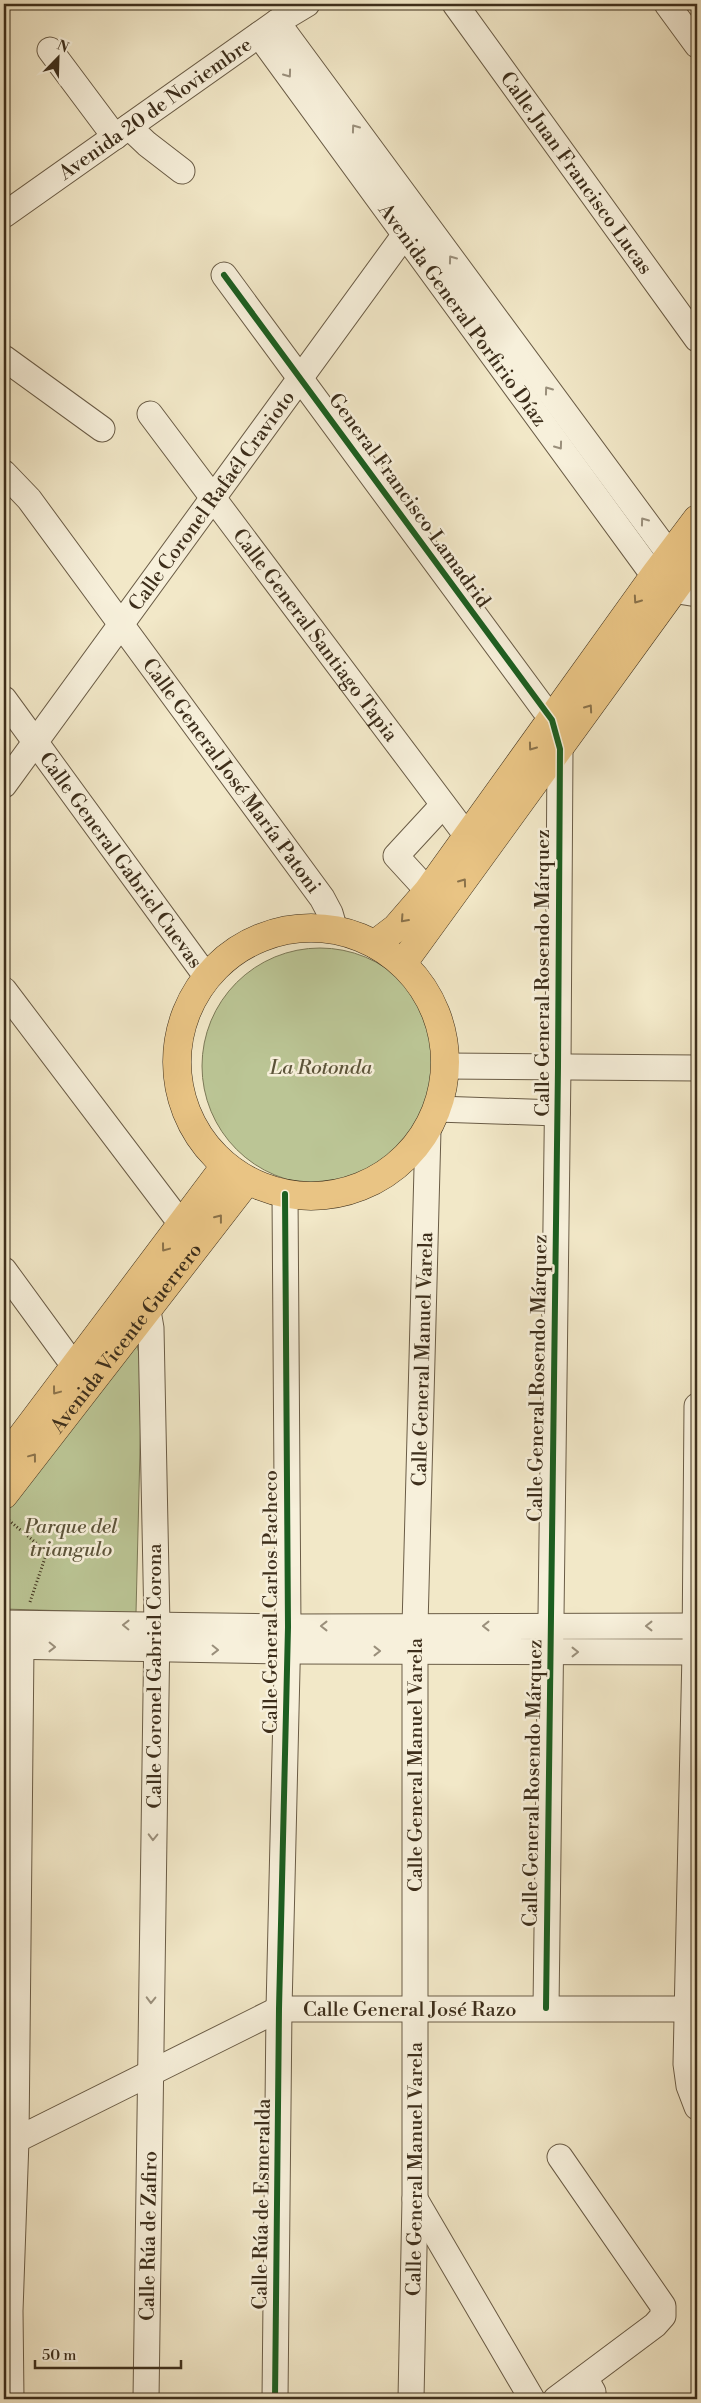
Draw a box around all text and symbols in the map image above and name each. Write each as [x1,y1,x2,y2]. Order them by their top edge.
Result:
north arrow [32,32,82,82]
street label: Avenida 20 de Noviembre [54,32,256,184]
street label: Calle Juan Francisco Lucas [494,67,657,280]
one-way arrow [282,68,291,78]
one-way arrow [352,124,361,134]
street label: Avenida General Porfirio Díaz [371,198,552,432]
one-way arrow [449,256,457,265]
street label: Calle Coronel Rafaél Cravioto [124,386,301,616]
one-way arrow [545,386,554,396]
street label: General Francisco Lamadrid [322,389,496,614]
one-way arrow [553,440,561,449]
one-way arrow [642,518,650,527]
street label: Calle General Santiago Tapia [226,524,403,748]
one-way arrow [634,594,643,604]
street label: Calle General José María Patoni [136,654,326,899]
one-way arrow [583,704,592,714]
one-way arrow [529,741,538,751]
street label: Calle General Gabriel Cuevas [33,748,207,974]
street label: Calle General Rosendo Márquez [531,829,556,1117]
one-way arrow [457,878,466,888]
one-way arrow [400,914,409,923]
park label: La Rotonda [269,1056,373,1081]
one-way arrow [213,1214,222,1223]
street label: Calle General Manuel Varela [408,1231,439,1487]
street label: Calle General Rosendo Márquez [523,1234,554,1522]
street label: Avenida Vicente Guerrero [45,1239,208,1439]
one-way arrow [162,1242,171,1252]
one-way arrow [53,1385,62,1395]
one-way arrow [28,1454,36,1463]
street label: Calle General Carlos Pacheco [259,1470,284,1734]
park label: Parque del triangulo [24,1515,118,1563]
street label: Calle Coronel Gabriel Corona [143,1542,168,1809]
one-way arrow [122,1620,130,1630]
one-way arrow [319,1621,327,1631]
one-way arrow [482,1621,490,1631]
one-way arrow [644,1621,652,1631]
street label: Calle General Manuel Varela [404,1637,429,1892]
street label: Calle General Rosendo Márquez [518,1639,549,1927]
one-way arrow [49,1642,57,1652]
one-way arrow [211,1644,219,1655]
one-way arrow [374,1646,382,1656]
one-way arrow [572,1647,579,1657]
one-way arrow [148,1834,159,1842]
one-way arrow [146,1996,156,2004]
street label: Calle General José Razo [303,1998,517,2023]
street label: Calle General Manuel Varela [402,2041,429,2296]
street label: Calle Rúa de Esmeralda [248,2097,277,2310]
street label: Calle Rúa de Zafiro [136,2151,163,2321]
scale bar [35,2338,181,2370]
text: 50 m [42,2346,76,2365]

